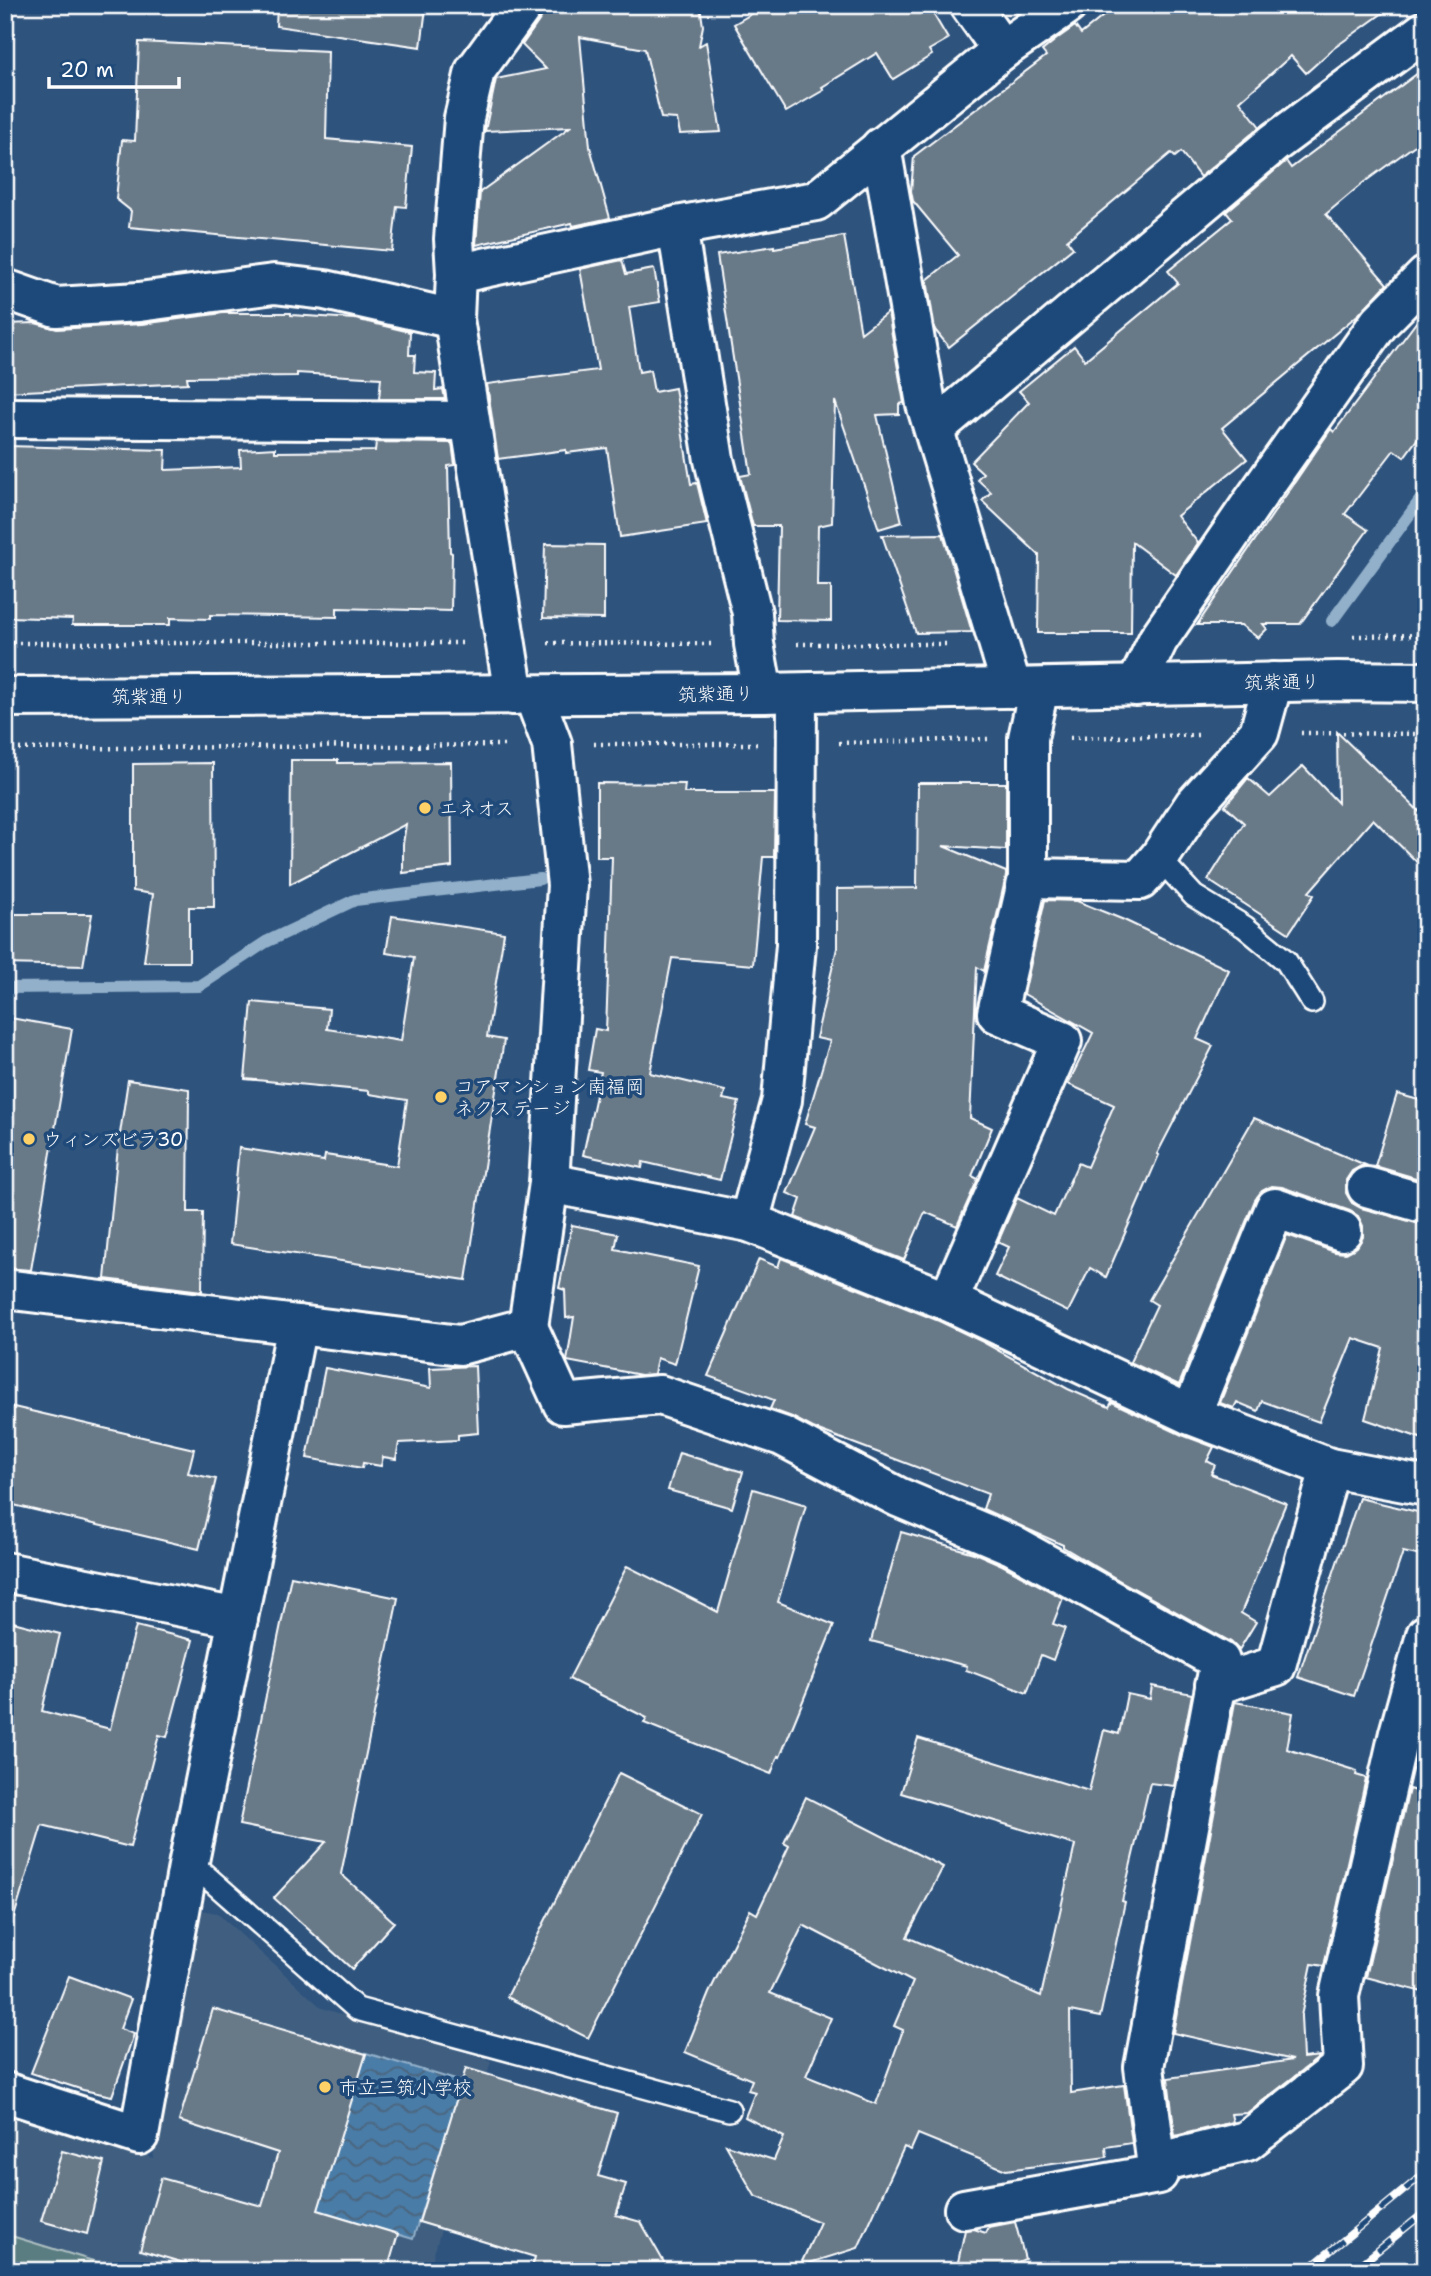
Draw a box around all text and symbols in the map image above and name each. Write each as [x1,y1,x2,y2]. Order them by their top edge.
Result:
scale bar [49,46,178,90]
text: 20 m [60,56,114,84]
street label: 筑紫通り [1244,669,1320,695]
street label: 筑紫通り [678,681,754,707]
street label: 筑紫通り [111,684,187,709]
place label: エネオス [439,796,514,821]
marker: エネオス [417,800,433,816]
place label: コアマンション南福岡 ネクステージ [455,1074,644,1121]
marker: コアマンション南福岡 ネクステージ [433,1089,449,1105]
place label: ウィンズビラ30 [43,1127,183,1152]
marker: ウィンズビラ30 [21,1131,37,1147]
place label: 市立三筑小学校 [339,2075,472,2100]
marker: 市立三筑小学校 [317,2079,333,2095]

